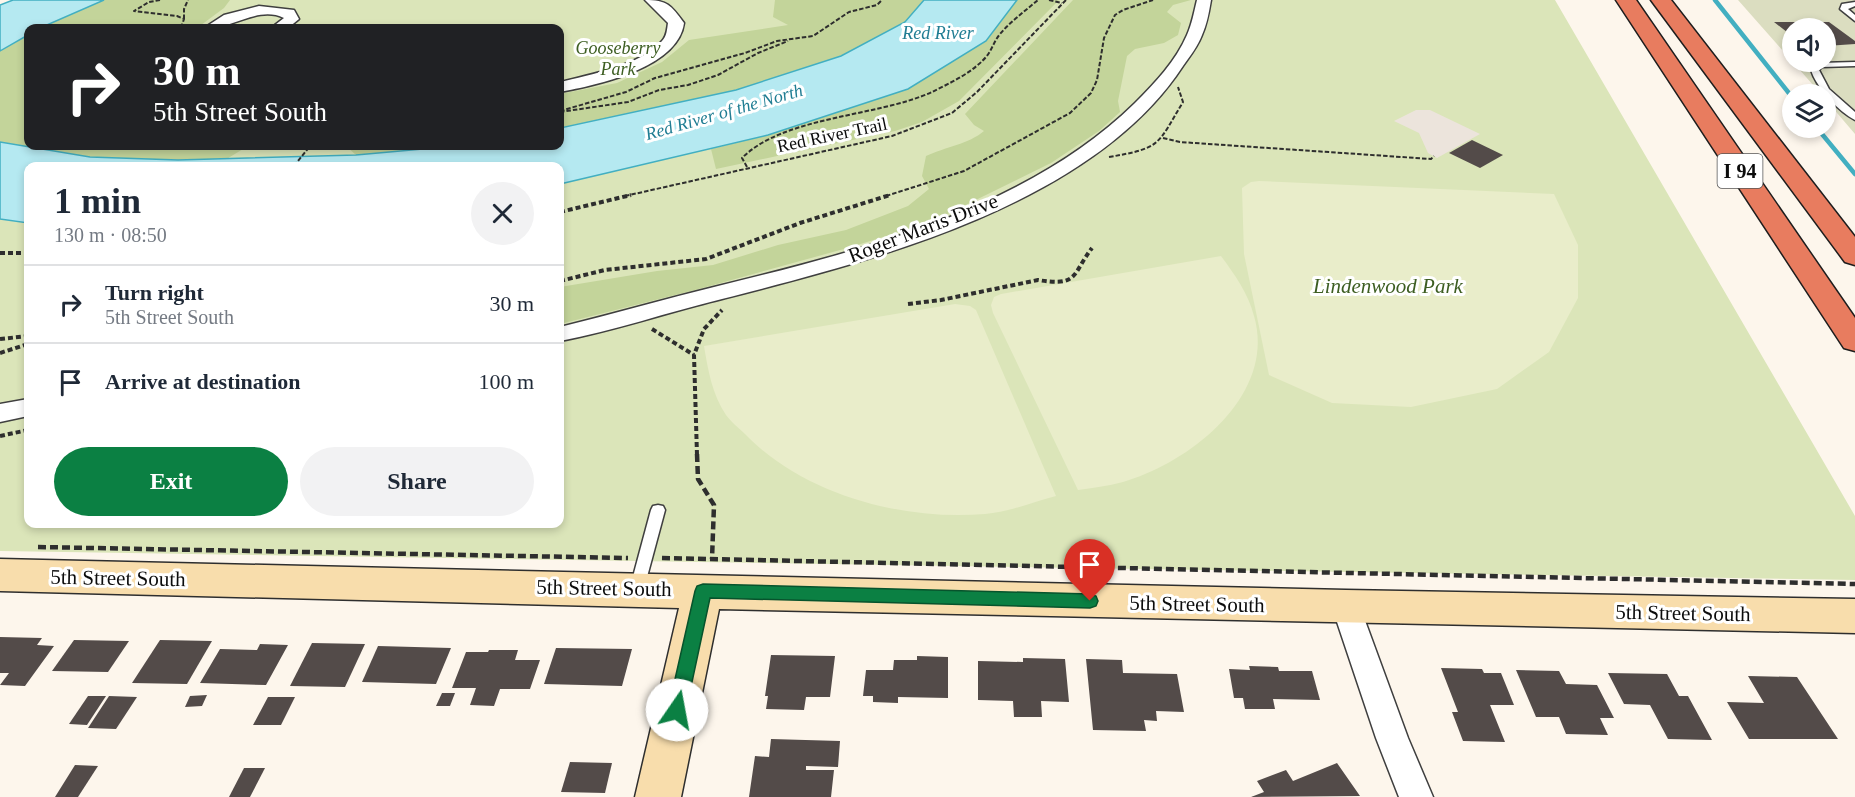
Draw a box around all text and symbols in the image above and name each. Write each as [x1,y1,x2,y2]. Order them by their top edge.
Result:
map controls [1782,18,1836,138]
button: sound [1782,18,1836,72]
water label: Red River [901,23,975,43]
park label: Gooseberry Park [576,38,661,79]
icon: right [54,48,132,126]
text: 30 m [153,48,241,94]
water label: Red River of the North [642,80,805,144]
button: layers [1782,84,1836,138]
text: 5th Street South [153,97,327,127]
street label: Red River Trail [775,114,889,156]
road number: I 94 [1718,154,1762,188]
text: 1 min [54,181,141,221]
button: close [471,182,534,245]
street label: Roger Maris Drive [845,188,1001,268]
text: 130 m · 08:50 [54,224,167,246]
park label: Lindenwood Park [1312,274,1464,298]
text: Turn right [105,280,204,305]
icon: right [54,288,87,321]
text: 30 m [489,291,534,316]
text: 5th Street South [105,306,234,328]
icon: arrive [54,366,87,399]
text: Arrive at destination [105,369,301,394]
text: 100 m [478,369,534,394]
button: Exit [54,447,288,516]
button: Share [300,447,534,516]
pin [1064,539,1115,601]
icon: arrive [1073,548,1106,581]
street label: 5th Street South [50,565,186,591]
street label: 5th Street South [536,575,672,601]
street label: 5th Street South [1129,591,1265,617]
street label: 5th Street South [1615,600,1751,626]
position arrow [645,678,709,742]

